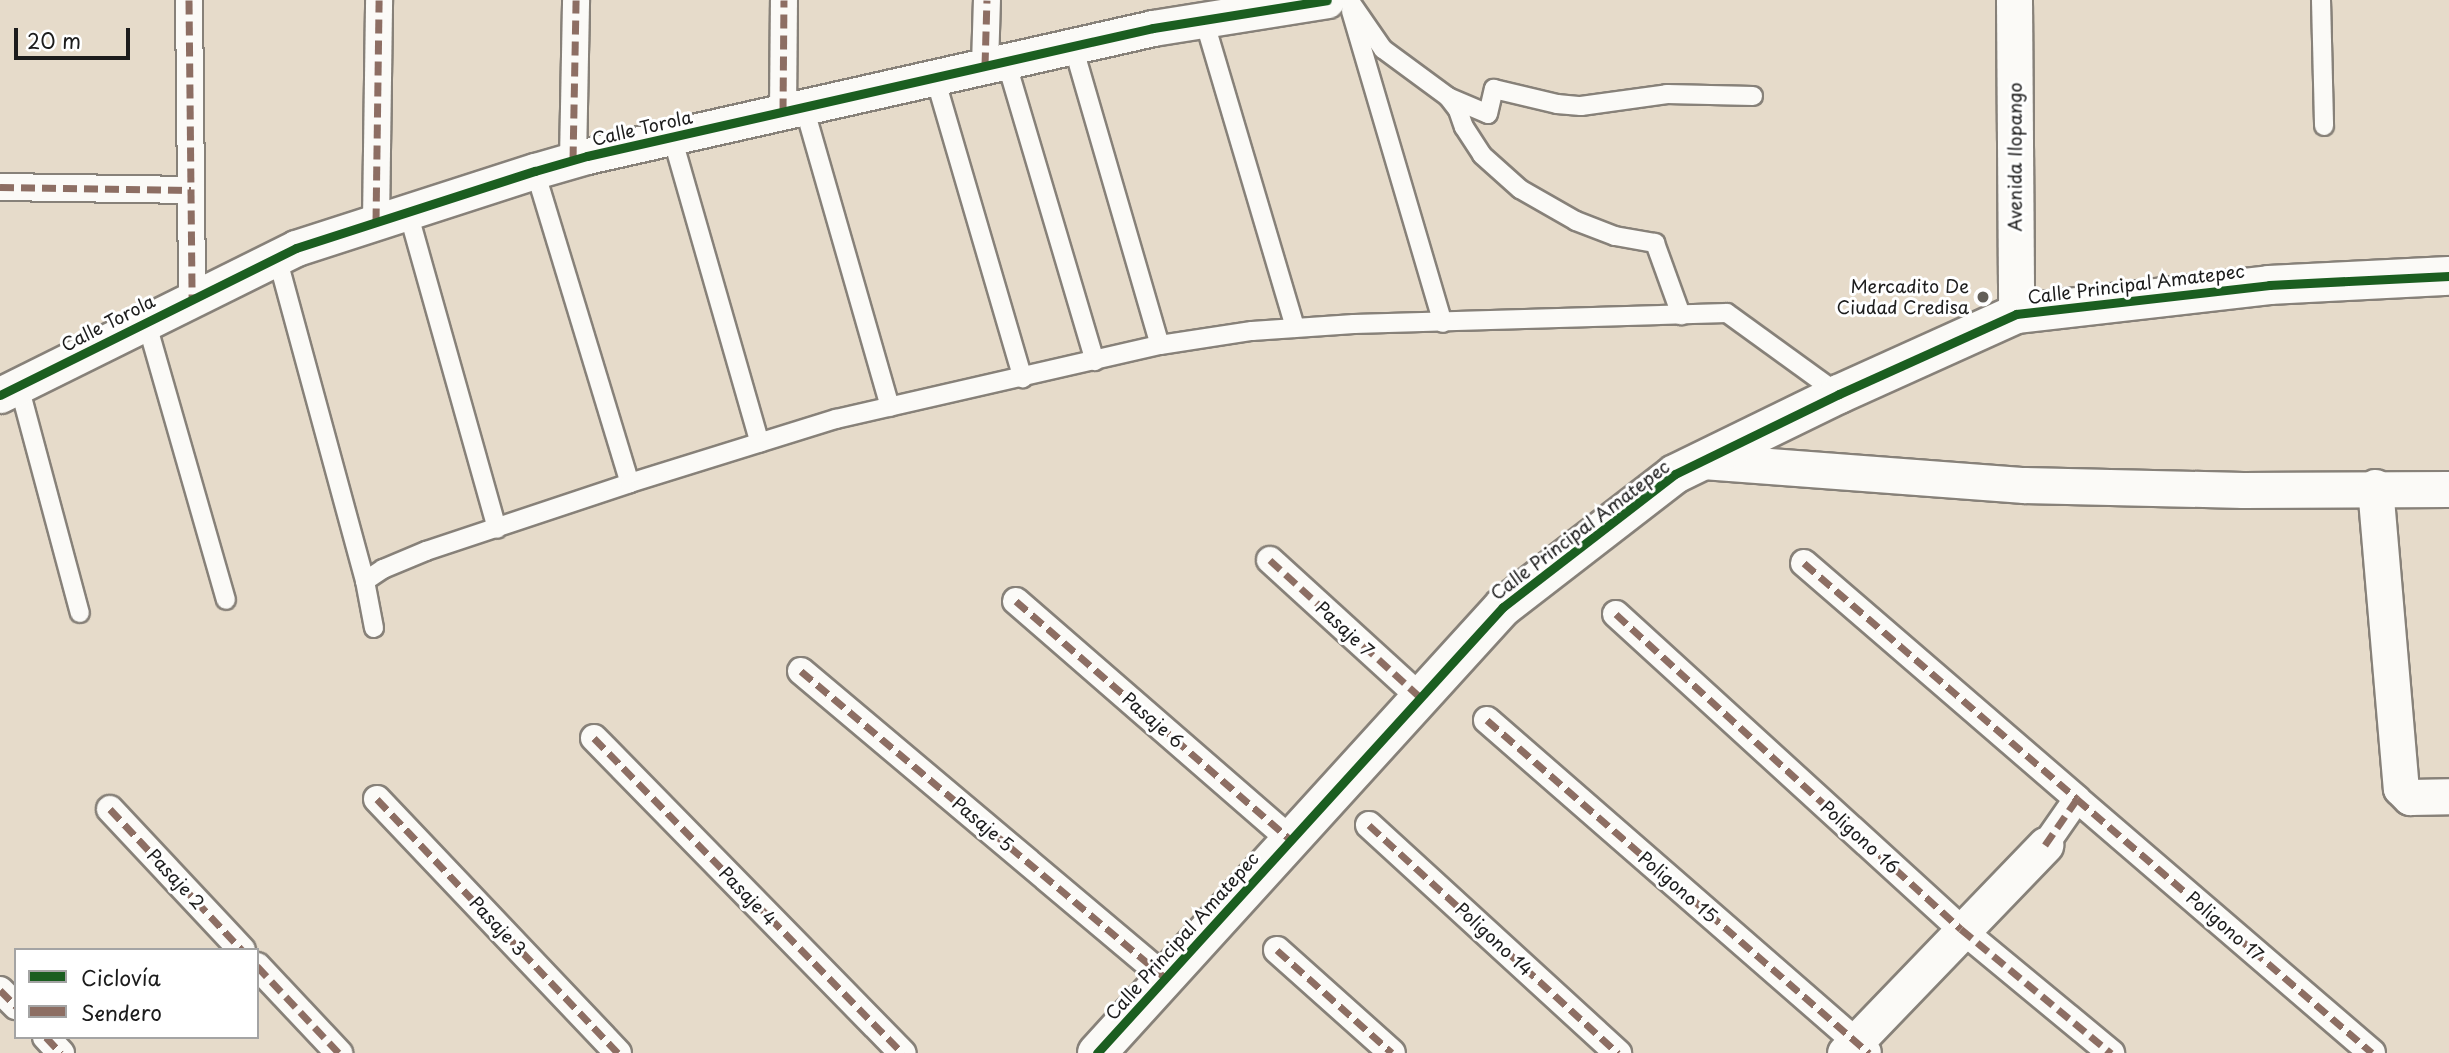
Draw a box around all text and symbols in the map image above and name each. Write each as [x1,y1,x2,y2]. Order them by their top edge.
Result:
scale bar [18,14,133,58]
text: 20 m [27,24,81,56]
street label: Avenida Ilopango [2004,83,2026,231]
street label: Calle Torola [589,106,695,150]
street label: Calle Principal Amatepec [2026,260,2246,308]
place label: Mercadito De Ciudad Credisa [1835,276,1969,318]
marker: Mercadito De Ciudad Credisa [1975,289,1991,305]
street label: Calle Torola [57,290,159,356]
street label: Calle Principal Amatepec [1486,455,1674,605]
street label: Pasaje 7 [1311,597,1379,661]
street label: Pasaje 6 [1118,688,1188,752]
street label: Pasaje 5 [948,792,1018,856]
street label: Poligono 16 [1817,796,1903,878]
street label: Pasaje 2 [143,845,209,913]
street label: Calle Principal Amatepec [1101,847,1263,1025]
street label: Poligono 15 [1635,847,1721,927]
street label: Pasaje 4 [715,862,781,930]
street label: Poligono 17 [2182,887,2268,965]
street label: Pasaje 3 [465,892,531,960]
street label: Poligono 14 [1451,898,1537,980]
legend [14,948,259,1039]
text: Ciclovía [81,961,161,993]
text: Sendero [81,996,162,1028]

